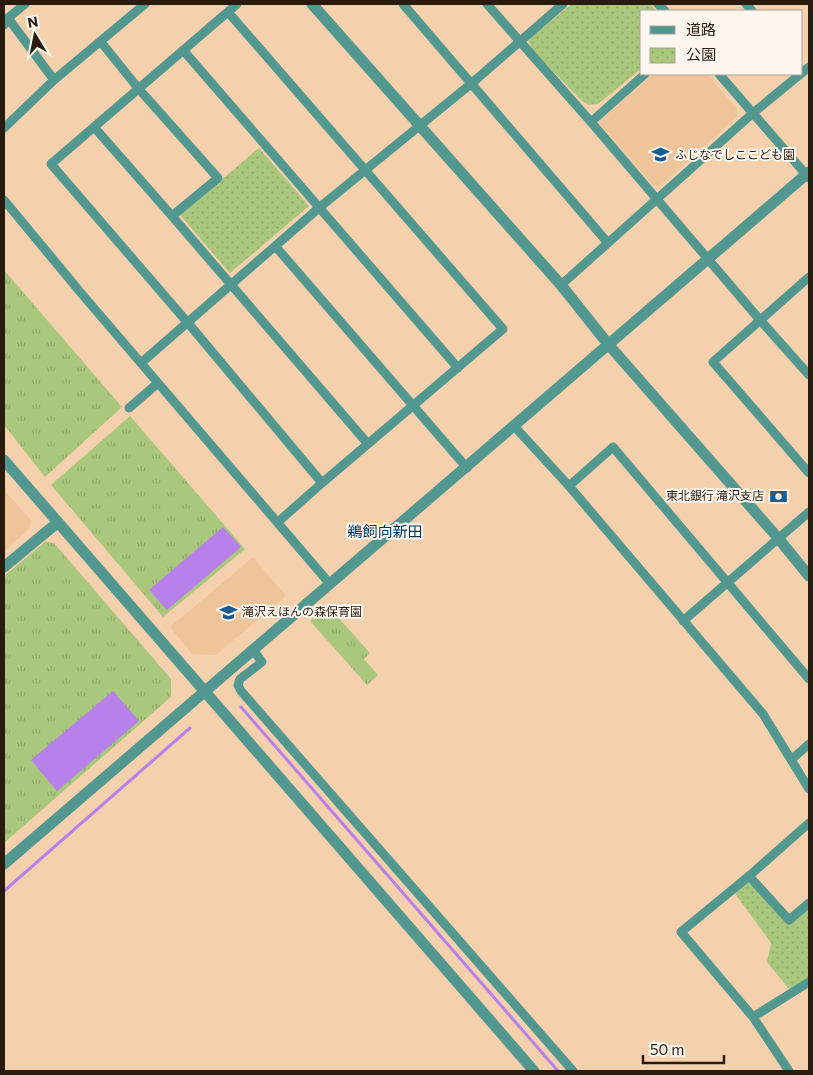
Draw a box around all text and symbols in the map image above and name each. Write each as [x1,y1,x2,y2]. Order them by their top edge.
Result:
north arrow [10,10,60,60]
legend [640,10,803,75]
text: N [26,12,39,31]
text: 道路 [686,20,716,38]
text: 公園 [686,45,716,63]
school or university icon: ふじなでしここども園 [651,145,671,165]
place label: ふじなでしここども園 [675,147,795,161]
bank icon: 東北銀行 滝沢支店 [768,486,788,506]
place label: 東北銀行 滝沢支店 [666,488,764,502]
district label: 鵜飼向新田 [347,522,423,540]
school or university icon: 滝沢えほんの森保育園 [218,602,238,622]
place label: 滝沢えほんの森保育園 [242,604,362,618]
scale bar [643,1032,724,1064]
text: 50 m [650,1040,684,1058]

